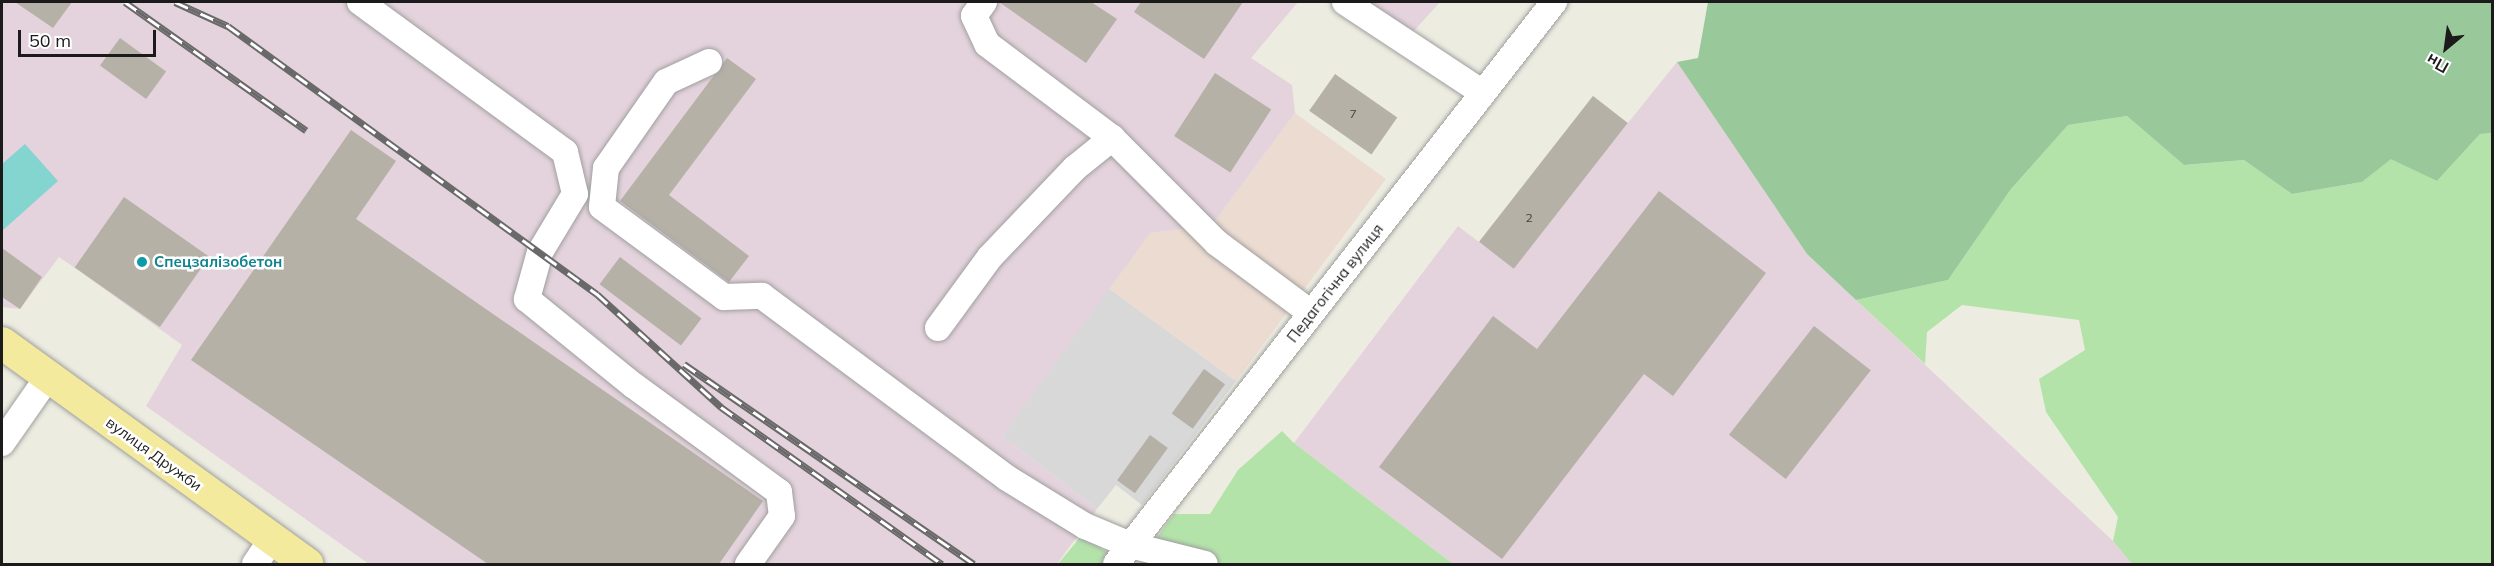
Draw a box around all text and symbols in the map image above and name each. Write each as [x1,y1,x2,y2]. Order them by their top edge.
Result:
scale bar [21,18,159,56]
north arrow [2416,18,2476,78]
text: 50 m [29,29,71,52]
text: Пн [2423,50,2452,78]
house number: 7 [1349,107,1357,121]
house number: 2 [1525,211,1533,225]
street label: Педагогічна вулиця [1283,220,1387,346]
place label: Спецзалізобетон [154,253,282,271]
marker: Спецзалізобетон [135,255,149,269]
street label: вулиця Дружби [103,413,205,495]

